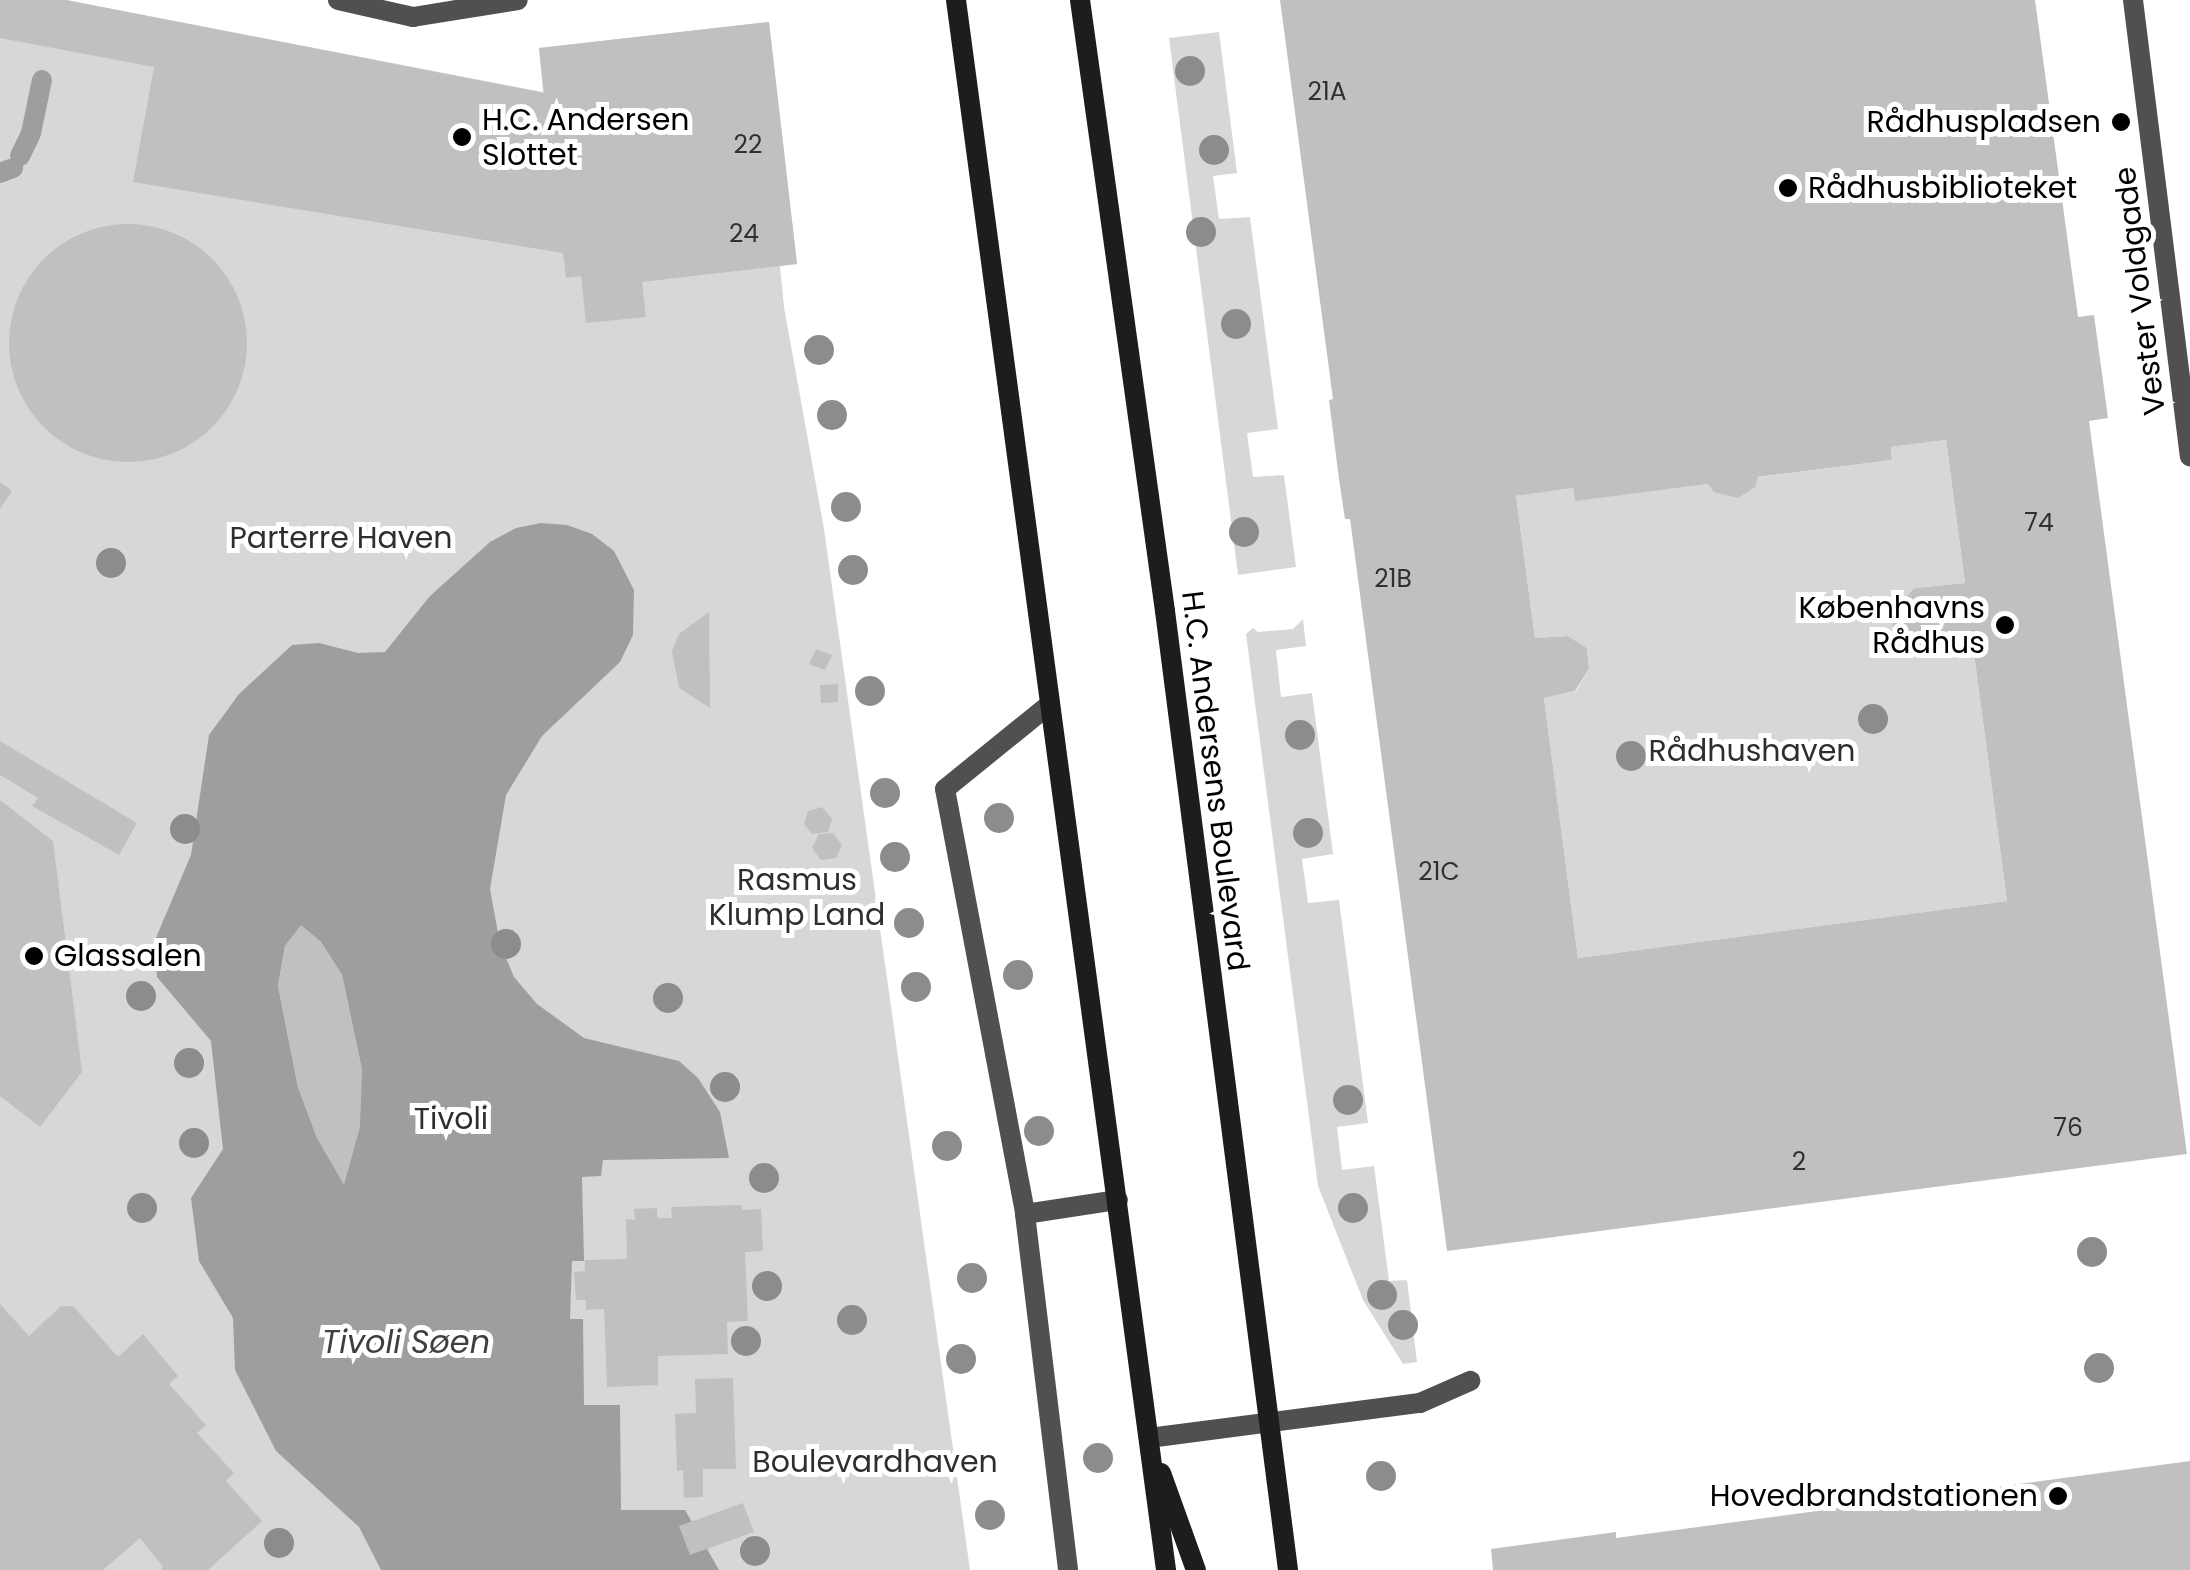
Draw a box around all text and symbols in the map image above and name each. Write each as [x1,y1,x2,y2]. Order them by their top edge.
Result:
house number: 21A [1307,77,1347,107]
place label: H.C. Andersen Slottet [482,102,689,172]
place label: Rådhuspladsen [1866,104,2101,140]
marker: Rådhuspladsen [2110,111,2132,133]
marker: H.C. Andersen Slottet [451,126,473,148]
house number: 22 [734,130,762,160]
street label: Vester Voldgade [2107,165,2173,417]
place label: Rådhusbiblioteket [1808,170,2077,206]
marker: Rådhusbiblioteket [1777,177,1799,199]
house number: 24 [729,219,759,249]
house number: 74 [2024,508,2054,538]
park label: Parterre Haven [229,520,453,556]
house number: 21B [1374,564,1412,594]
street label: H.C. Andersens Boulevard [1174,589,1256,973]
place label: Københavns Rådhus [1799,590,1985,660]
marker: Københavns Rådhus [1994,614,2016,636]
park label: Rådhushaven [1649,733,1855,769]
house number: 21C [1418,857,1460,887]
park label: Rasmus Klump Land [709,862,885,932]
place label: Glassalen [54,938,202,974]
marker: Glassalen [23,945,45,967]
park label: Tivoli [414,1101,488,1137]
house number: 76 [2053,1113,2083,1143]
house number: 2 [1792,1147,1806,1177]
water label: Tivoli Søen [322,1323,490,1361]
park label: Boulevardhaven [752,1444,998,1480]
place label: Hovedbrandstationen [1710,1478,2038,1514]
marker: Hovedbrandstationen [2047,1485,2069,1507]

